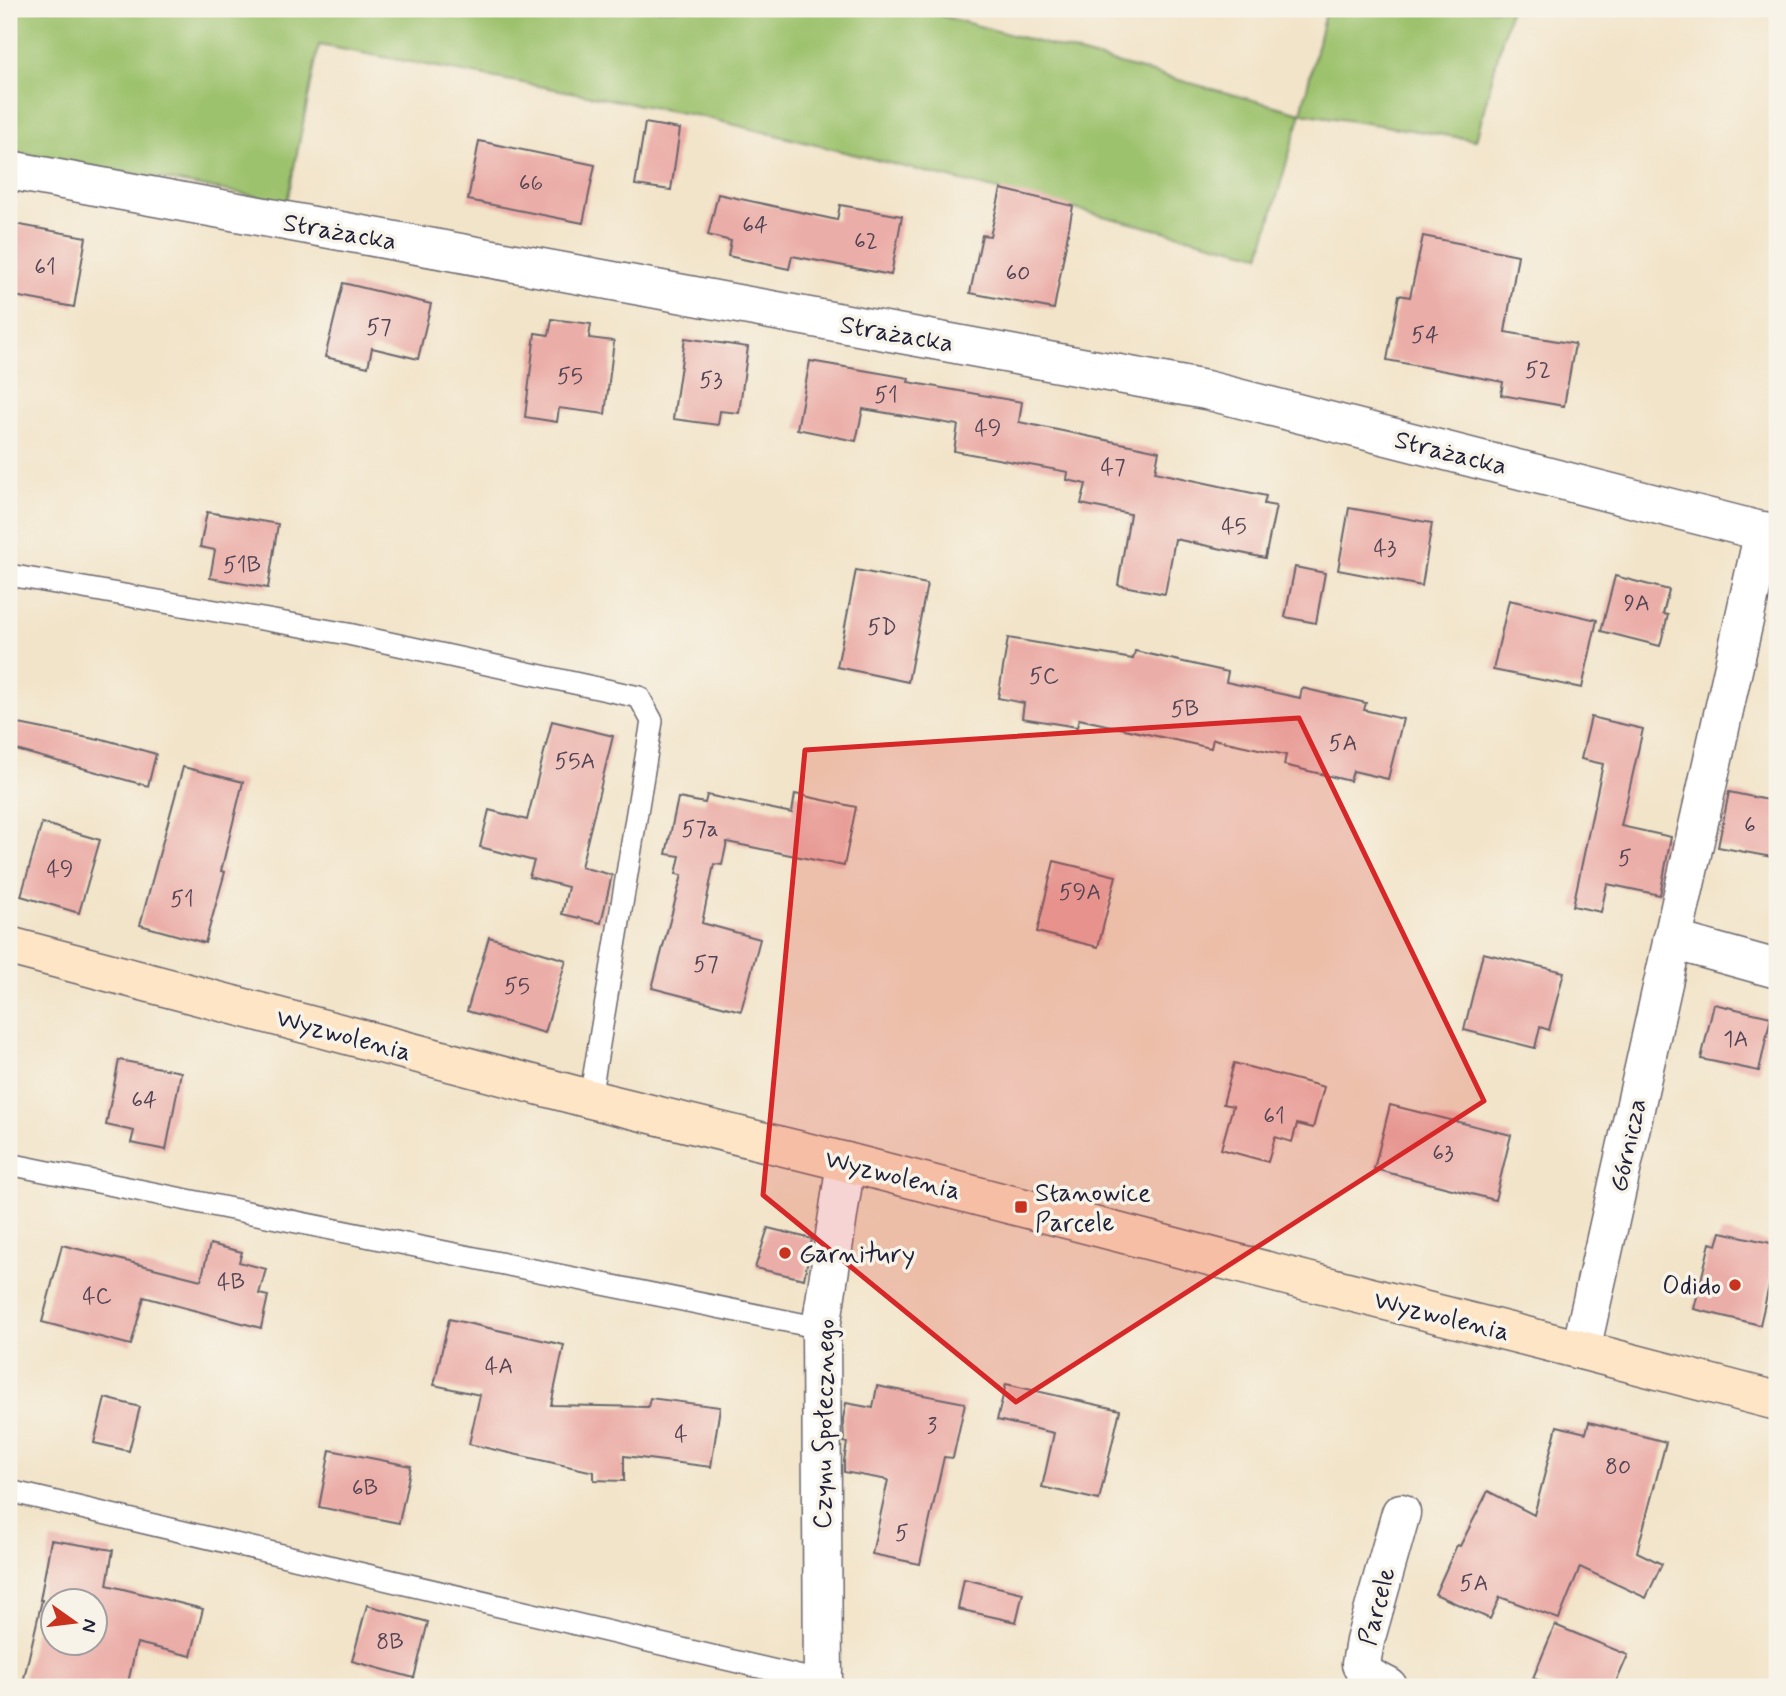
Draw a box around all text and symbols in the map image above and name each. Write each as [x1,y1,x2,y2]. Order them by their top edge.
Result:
house number: 66 [519,169,543,199]
street label: Strażacka [280,206,399,260]
house number: 64 [742,211,768,241]
house number: 62 [854,227,878,257]
house number: 61 [34,253,56,283]
house number: 60 [1006,259,1030,289]
street label: Strażacka [837,308,956,362]
house number: 57 [366,313,392,343]
house number: 54 [1411,321,1439,351]
house number: 52 [1525,356,1551,386]
house number: 55 [557,362,583,392]
house number: 53 [699,366,723,396]
house number: 51 [874,381,898,411]
house number: 49 [974,414,1002,444]
street label: Strażacka [1391,424,1510,484]
house number: 47 [1101,453,1125,483]
house number: 45 [1221,512,1247,542]
house number: 43 [1373,534,1397,564]
house number: 51B [223,551,261,581]
house number: 9A [1624,589,1650,619]
house number: 5D [867,613,897,643]
house number: 5C [1029,662,1059,692]
house number: 5B [1171,695,1199,725]
house number: 5A [1329,729,1357,759]
house number: 55A [554,747,596,777]
house number: 6 [1744,811,1756,841]
house number: 57a [681,815,719,845]
house number: 5 [1618,844,1632,874]
house number: 49 [46,855,74,885]
house number: 59A [1059,878,1101,908]
house number: 51 [170,885,194,915]
house number: 57 [693,950,719,980]
house number: 55 [504,972,530,1002]
street label: Wyzwolenia [272,1002,415,1070]
house number: 1A [1723,1025,1749,1055]
house number: 64 [131,1086,157,1116]
street label: Górnicza [1602,1096,1655,1195]
house number: 61 [1263,1102,1285,1132]
house number: 63 [1432,1139,1454,1169]
street label: Wyzwolenia [821,1143,964,1209]
place label: Stanowice Parcele [1035,1177,1151,1241]
marker: Stanowice Parcele [1013,1199,1029,1215]
place label: Garnitury [799,1238,915,1272]
marker: Garnitury [777,1245,793,1261]
house number: 4B [217,1268,245,1298]
place label: Odido [1662,1270,1721,1304]
marker: Odido [1727,1277,1743,1293]
house number: 4C [82,1282,112,1312]
street label: Wyzwolenia [1370,1284,1513,1350]
street label: Czynu Społecznego [806,1319,844,1529]
house number: 4A [485,1352,513,1382]
house number: 3 [927,1412,937,1442]
house number: 4 [674,1420,688,1450]
house number: 80 [1605,1453,1631,1483]
house number: 6B [352,1474,378,1504]
house number: 5 [895,1519,909,1549]
street label: Parcele [1351,1564,1405,1649]
house number: 5A [1460,1569,1488,1599]
north arrow [38,1588,108,1658]
text: N [75,1617,103,1635]
house number: 8B [376,1628,404,1658]

